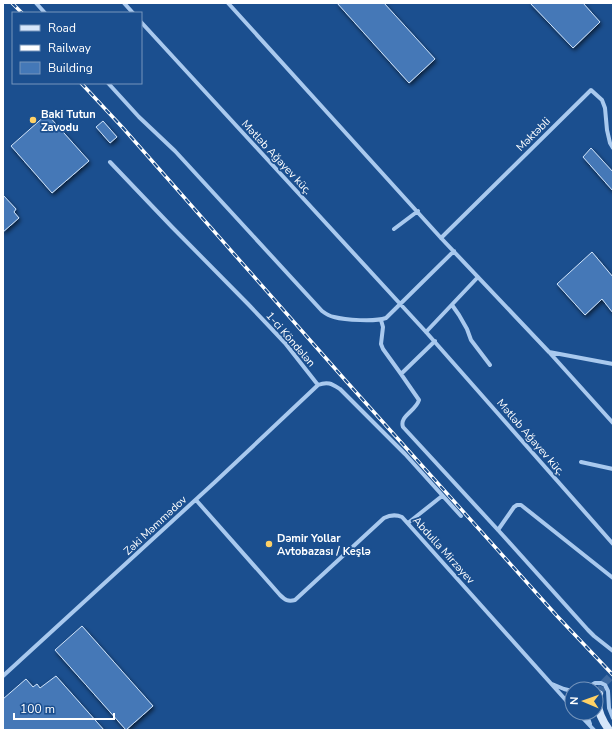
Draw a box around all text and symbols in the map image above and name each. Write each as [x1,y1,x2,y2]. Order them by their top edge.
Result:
legend [12,12,142,84]
text: Road [48,20,76,36]
text: Railway [48,40,92,56]
text: Building [48,60,93,76]
place label: Baki Tutun Zavodu [41,107,96,135]
street label: Məktəbli [513,114,554,155]
marker: Baki Tutun Zavodu [28,115,38,125]
street label: Mətləb Ağayev küç. [238,117,315,198]
street label: 1-ci Köndələn [262,309,319,370]
street label: Mətləb Ağayev küç. [493,396,568,479]
street label: Zəki Məmmədov [121,492,190,559]
street label: Abdulla Mirzəyev [409,513,478,588]
place label: Dəmir Yollar Avtobazası / Keşlə [277,531,371,559]
marker: Dəmir Yollar Avtobazası / Keşlə [264,539,274,549]
north arrow [564,681,604,721]
scale bar [14,695,114,721]
text: N [567,696,582,705]
text: 100 m [20,701,55,717]

